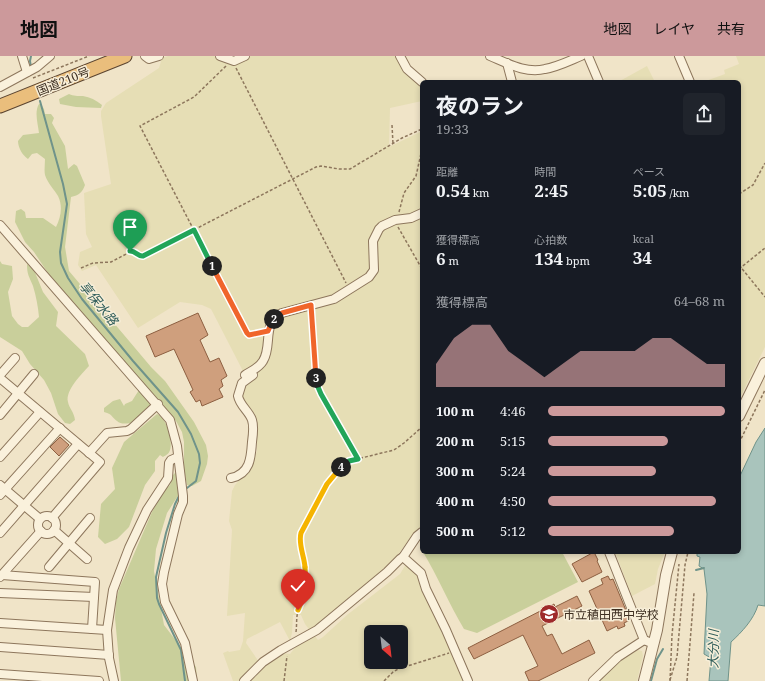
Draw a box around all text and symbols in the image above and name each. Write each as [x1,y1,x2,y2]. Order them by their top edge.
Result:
text: 地図 [20,16,58,42]
text: 地図 [603,19,631,38]
text: レイヤ [653,19,695,38]
text: 共有 [717,19,745,38]
street label: 国道210号 [34,63,92,99]
text: 夜のラン [436,90,524,120]
button: share [683,93,725,135]
text: 19:33 [436,120,469,138]
text: 距離 [436,164,458,179]
text: 時間 [534,164,556,179]
text: ペース [633,164,665,179]
text: 0.54 [436,179,470,202]
text: 2:45 [534,179,568,202]
text: 5:05 [633,179,667,202]
text: km [470,185,490,200]
text: /km [667,185,690,200]
pin [113,210,147,251]
icon: arrive [119,216,141,238]
text: kcal [633,231,654,246]
text: 獲得標高 [436,232,480,247]
text: 心拍数 [534,232,567,247]
text: 34 [633,246,652,269]
text: 6 [436,247,446,270]
text: 134 [534,247,563,270]
text: m [446,253,459,268]
text: bpm [563,253,590,268]
pin: 1 [202,256,222,276]
text: 1 [209,258,215,273]
water label: 享保水路 [76,277,123,330]
text: 64–68 m [674,292,725,310]
text: 獲得標高 [436,293,488,311]
pin: 2 [264,309,284,329]
text: 2 [271,311,277,326]
pin: 3 [306,368,326,388]
text: 3 [313,370,319,385]
text: 100 m [436,402,474,420]
text: 4:46 [500,402,526,420]
text: 200 m [436,432,474,450]
text: 5:15 [500,432,526,450]
pin: 4 [331,457,351,477]
text: 4 [338,459,344,474]
text: 300 m [436,462,474,480]
text: 5:24 [500,462,526,480]
text: 400 m [436,492,474,510]
text: 4:50 [500,492,526,510]
text: 500 m [436,522,474,540]
text: 5:12 [500,522,526,540]
pin [281,569,315,610]
icon: check [287,575,309,597]
school or university icon: 市立稙田西中学校 [538,603,560,625]
place label: 市立稙田西中学校 [563,606,659,623]
north arrow [364,625,408,669]
map controls [364,625,408,669]
water label: 大分川 [704,627,722,669]

